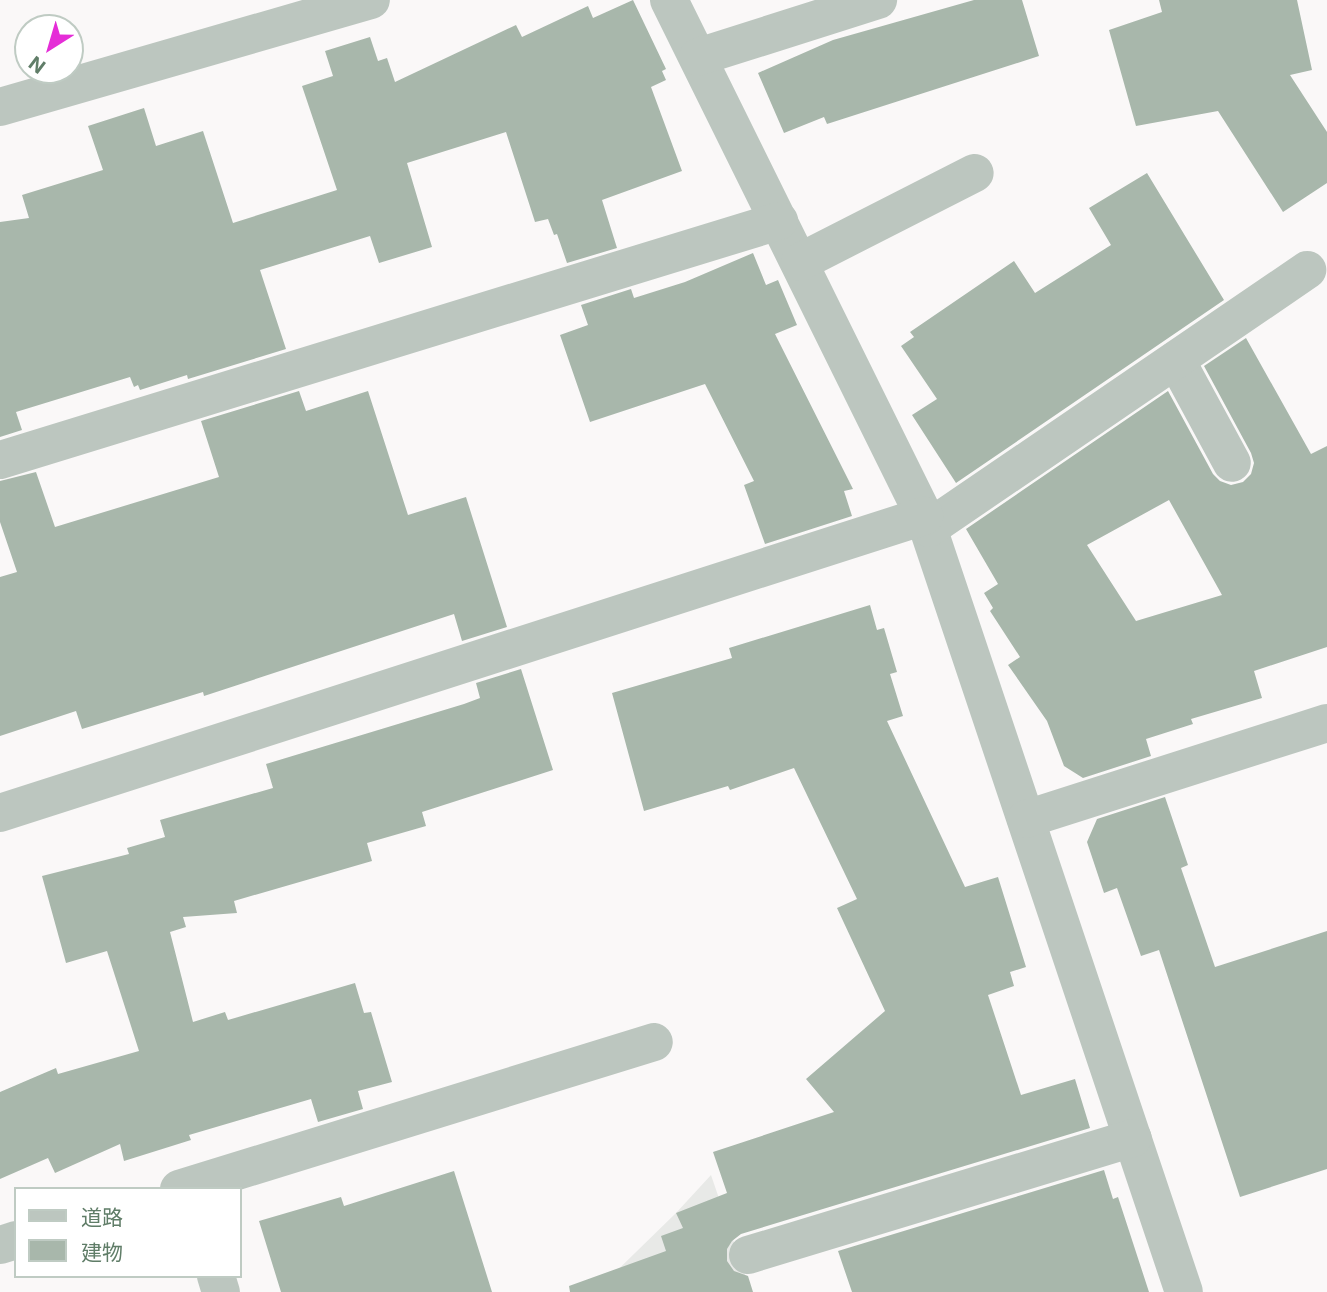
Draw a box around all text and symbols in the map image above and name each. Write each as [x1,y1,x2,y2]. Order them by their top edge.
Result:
north arrow [14,14,84,84]
text: N [25,51,50,78]
legend [14,1187,242,1278]
text: 道路 [81,1205,123,1230]
text: 建物 [81,1240,123,1265]

